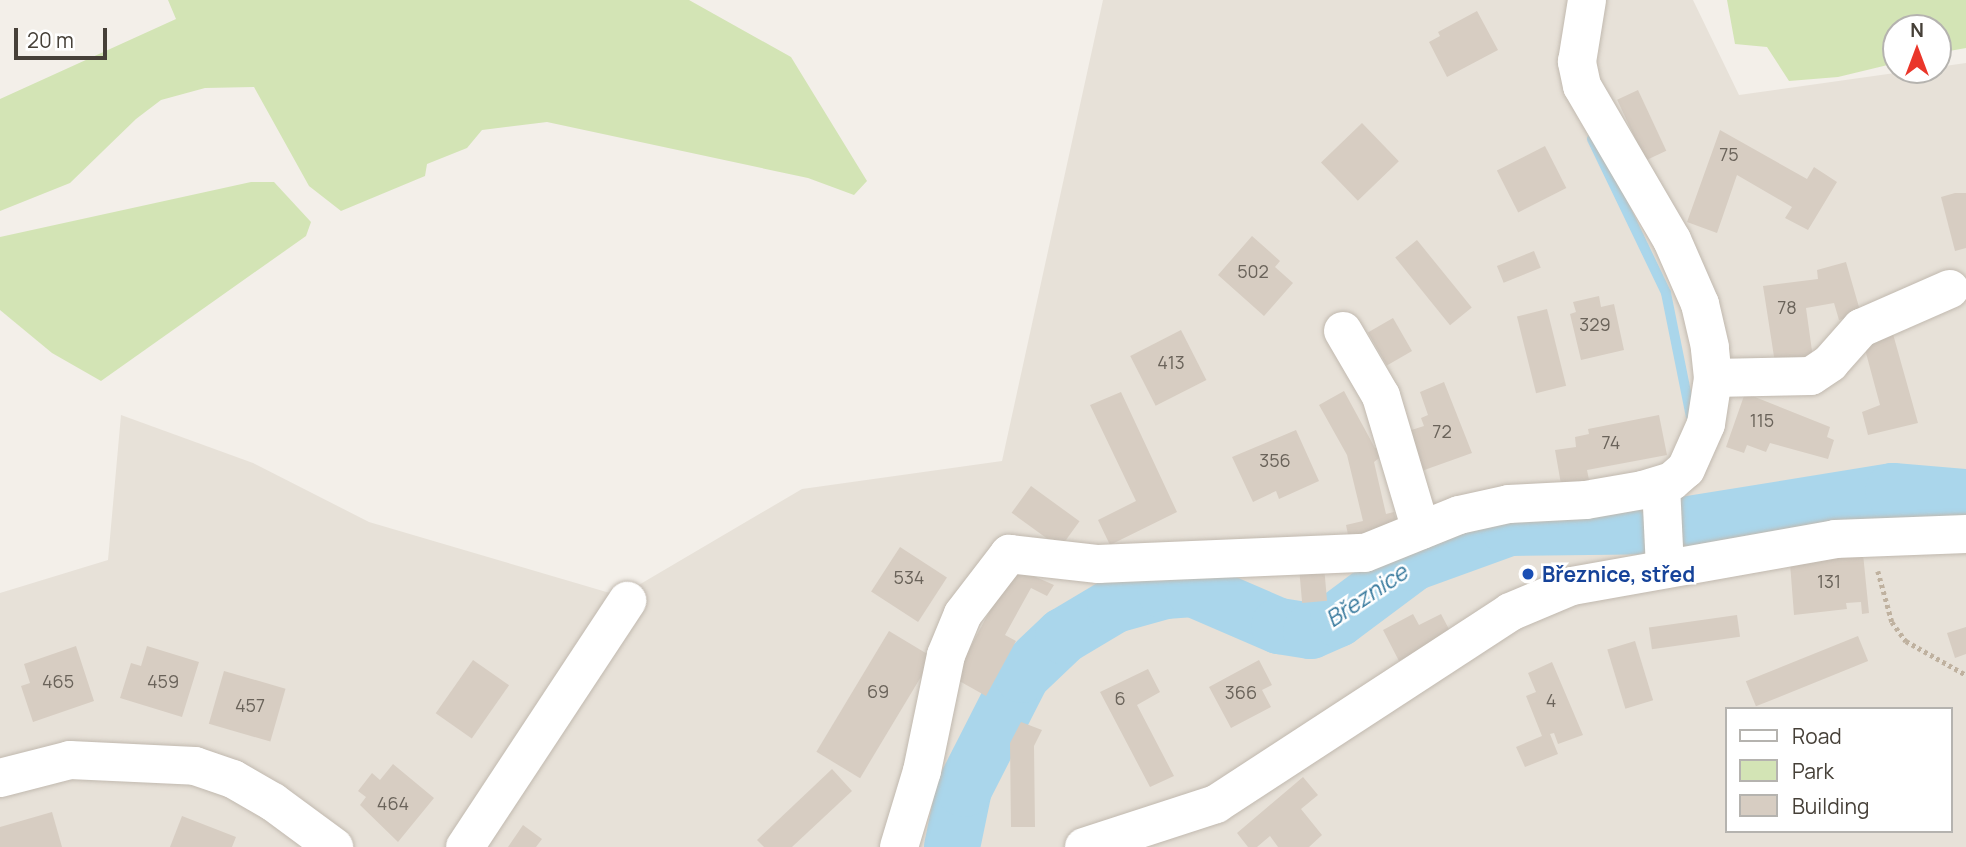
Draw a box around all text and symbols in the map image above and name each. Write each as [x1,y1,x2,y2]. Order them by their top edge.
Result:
scale bar [18,14,110,58]
north arrow [1882,14,1952,84]
text: N [1910,17,1924,43]
text: 20 m [27,26,74,54]
house number: 75 [1719,143,1739,165]
house number: 502 [1237,260,1269,282]
house number: 78 [1777,296,1797,318]
house number: 329 [1579,313,1611,335]
house number: 413 [1157,351,1185,373]
house number: 115 [1750,409,1774,431]
house number: 72 [1432,420,1452,442]
house number: 74 [1602,431,1620,453]
house number: 356 [1259,449,1291,471]
water label: Březnice [1320,558,1412,632]
place label: Březnice, střed [1542,561,1695,587]
house number: 534 [894,566,924,588]
marker: Březnice, střed [1520,566,1536,582]
house number: 131 [1817,570,1841,592]
house number: 465 [42,670,74,692]
house number: 459 [147,670,179,692]
house number: 69 [867,680,889,702]
house number: 366 [1225,681,1257,703]
house number: 6 [1114,687,1126,709]
house number: 4 [1546,689,1556,711]
house number: 457 [235,694,265,716]
legend [1724,707,1952,833]
text: Road [1792,722,1842,750]
text: Park [1792,757,1834,785]
house number: 464 [377,792,409,814]
text: Building [1792,792,1869,820]

